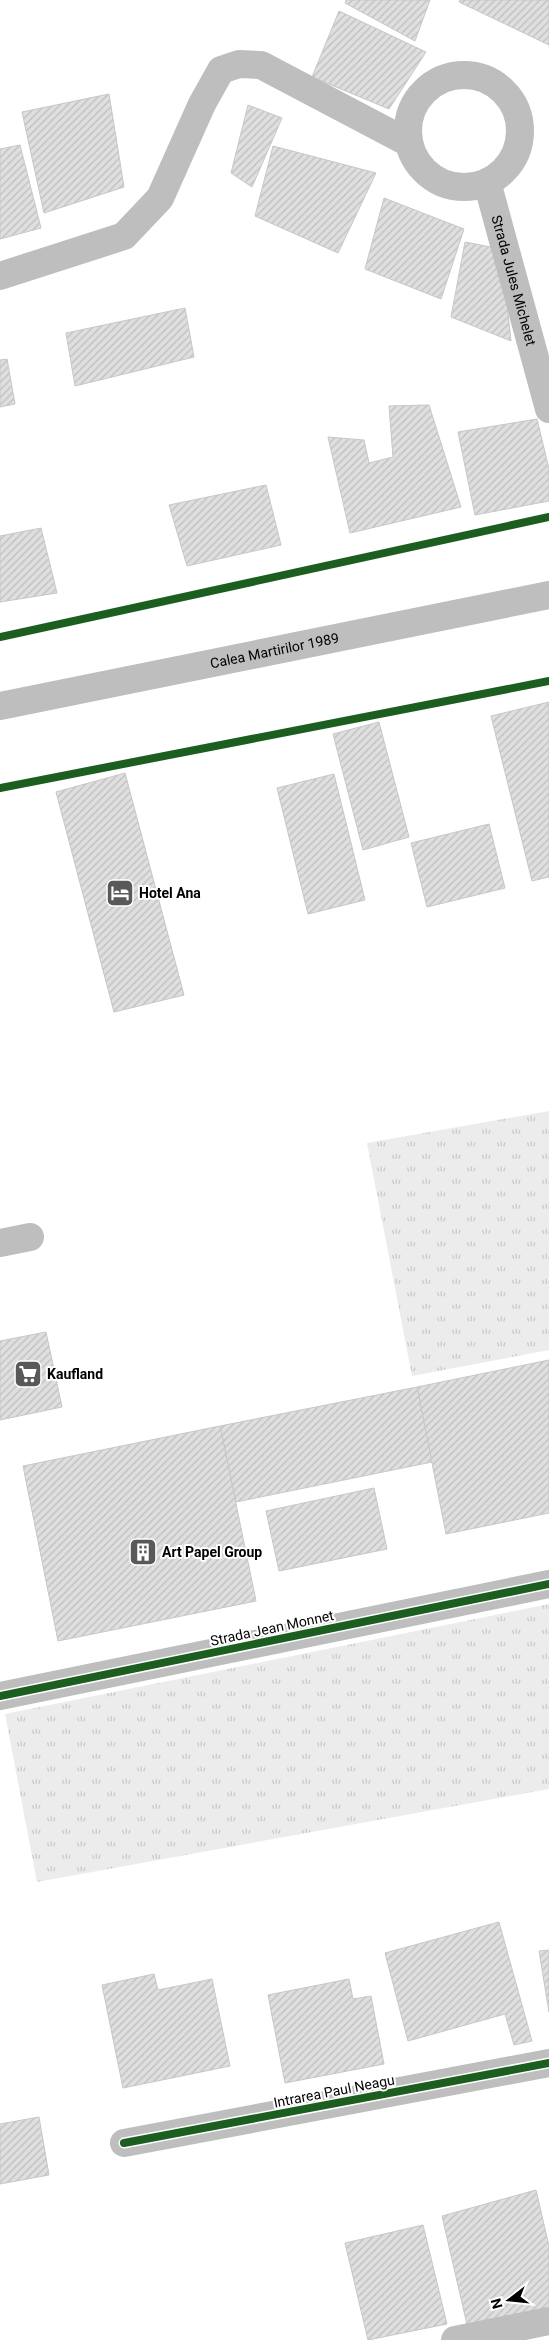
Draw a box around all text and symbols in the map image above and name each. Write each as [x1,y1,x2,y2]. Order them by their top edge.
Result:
street label: Strada Jules Michelet [488,213,539,348]
street label: Calea Martirilor 1989 [209,630,340,671]
hotel icon: Hotel Ana [105,878,135,908]
place label: Hotel Ana [139,885,201,901]
supermarket icon: Kaufland [13,1359,43,1389]
place label: Kaufland [47,1366,103,1382]
building icon: Art Papel Group [128,1537,158,1567]
place label: Art Papel Group [162,1544,262,1560]
street label: Strada Jean Monnet [209,1607,336,1649]
street label: Intrarea Paul Neagu [272,2071,396,2111]
north arrow [484,2275,534,2325]
text: N [487,2297,506,2311]

